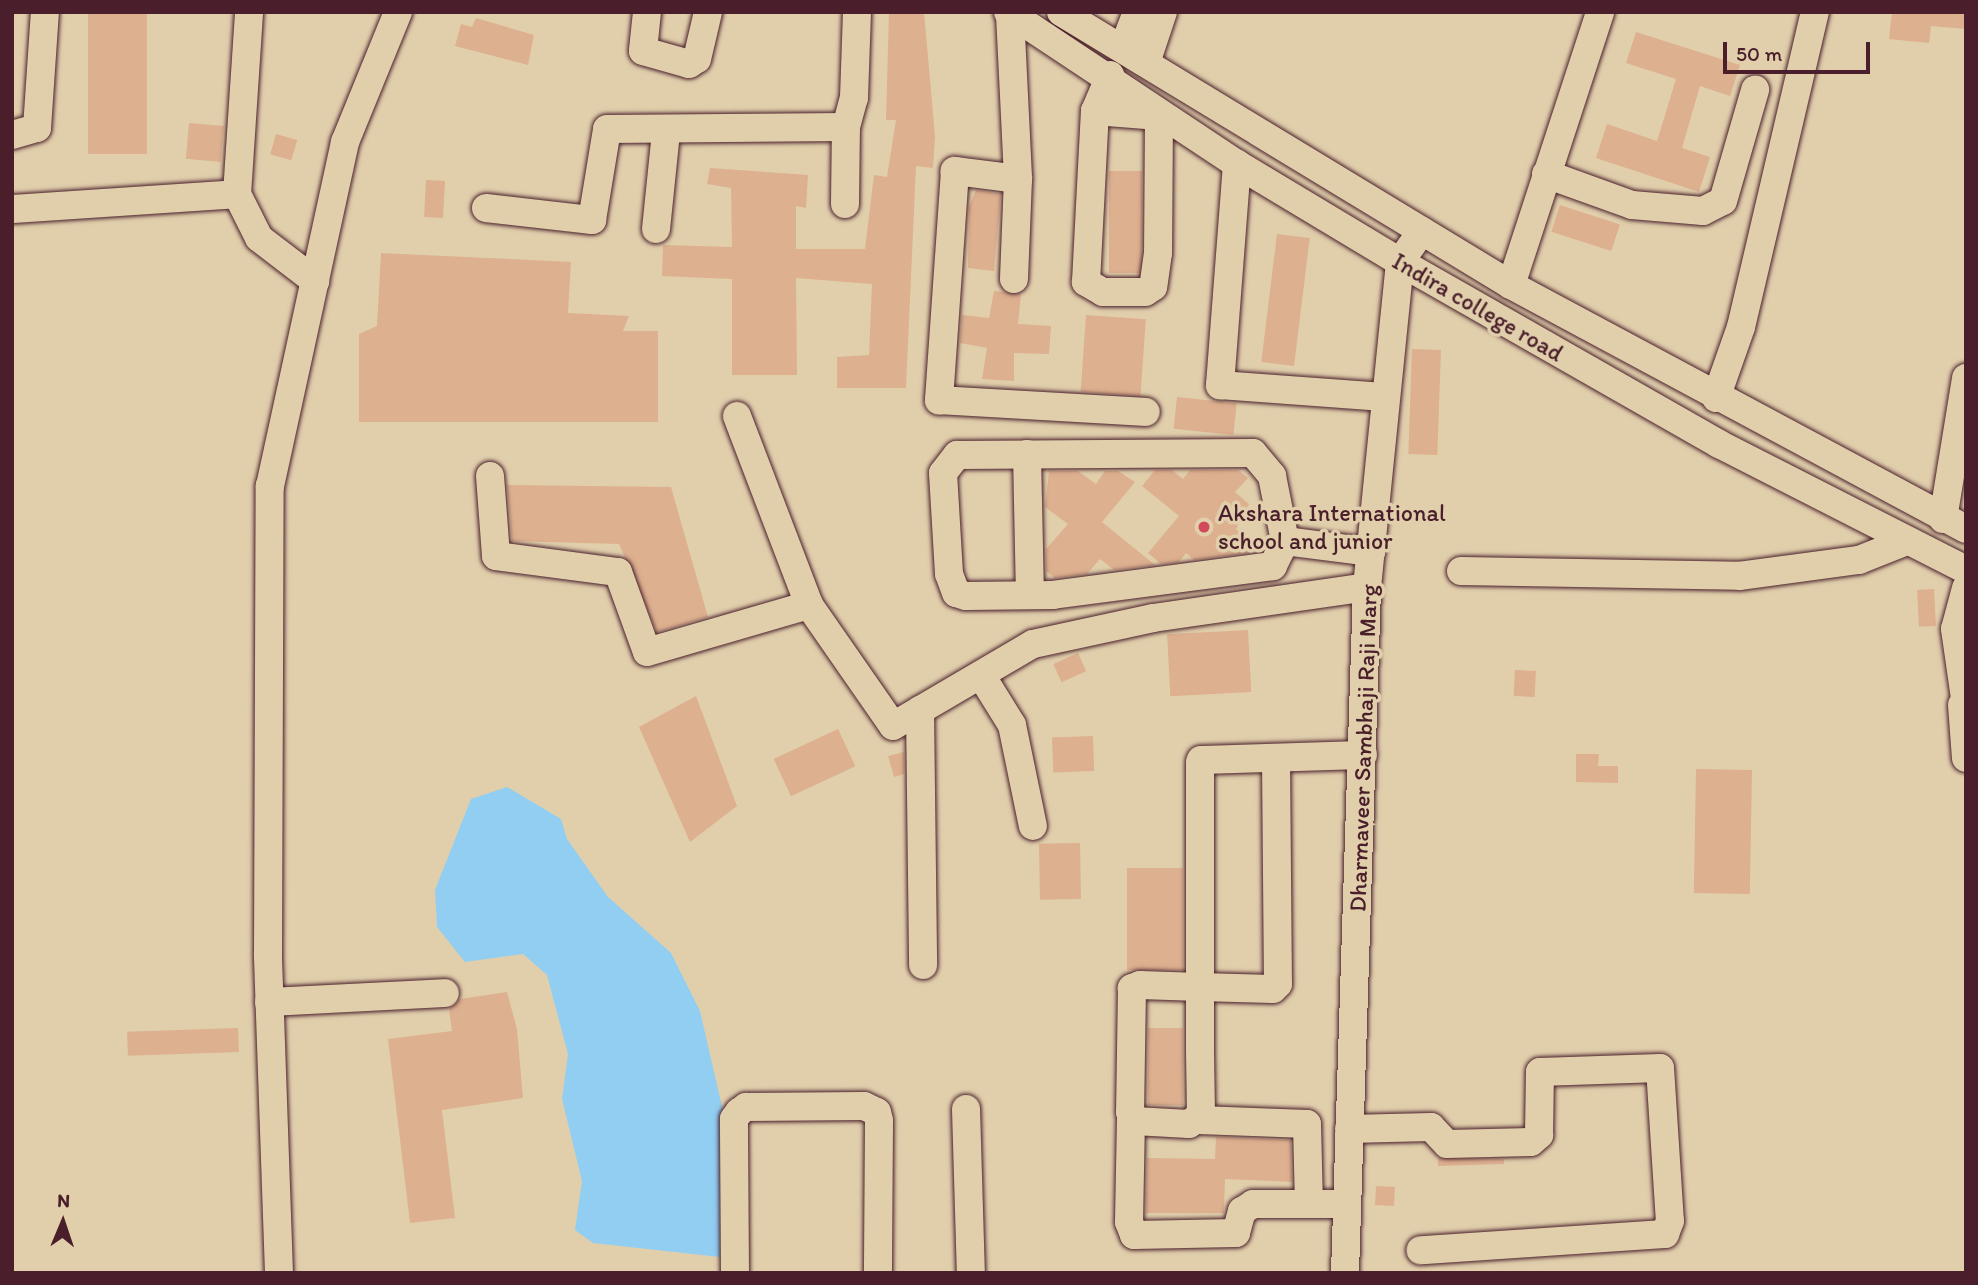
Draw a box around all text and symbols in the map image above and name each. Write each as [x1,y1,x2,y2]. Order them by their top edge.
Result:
scale bar [1726,28,1873,72]
text: 50 m [1736,41,1782,66]
street label: Indira college road [1387,246,1569,368]
place label: Akshara International school and junior [1218,499,1446,555]
marker: Akshara International school and junior [1196,519,1212,535]
street label: Dharmaveer Sambhaji Raji Marg [1343,583,1383,913]
north arrow [28,1187,98,1257]
text: N [57,1189,71,1212]

